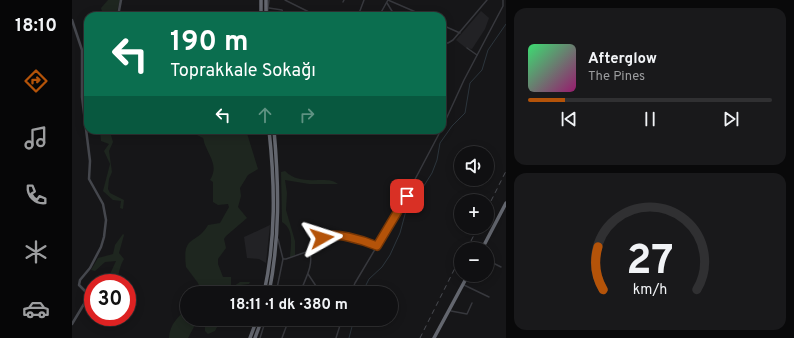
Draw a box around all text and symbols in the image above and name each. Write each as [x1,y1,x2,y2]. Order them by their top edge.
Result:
text: 18:10 [15,15,57,38]
text: 190 m [170,25,248,61]
icon: left [104,28,156,80]
text: Afterglow [588,50,657,69]
text: Toprakkale Sokağı [170,60,316,83]
icon: directions [22,67,50,95]
text: The Pines [588,69,645,85]
icon: left [212,104,234,126]
icon: ahead [254,104,276,126]
icon: right [296,104,318,126]
icon: previous [558,108,580,130]
icon: pause [639,108,661,130]
icon: next [720,108,742,130]
icon: music [22,124,50,152]
map controls [454,146,494,282]
button: sound [454,146,494,186]
pin [390,179,424,213]
icon: phone [22,181,50,209]
icon: arrive [396,185,418,207]
button: + [454,194,494,234]
position arrow [301,217,343,259]
text: 27 [626,235,674,288]
icon: climate [22,238,50,266]
button: − [454,242,494,282]
speed limit sign: 30 [84,274,136,326]
text: km/h [633,280,667,298]
icon: car [22,295,50,323]
text: 18:11 · 1 dk · 380 m [230,296,348,315]

